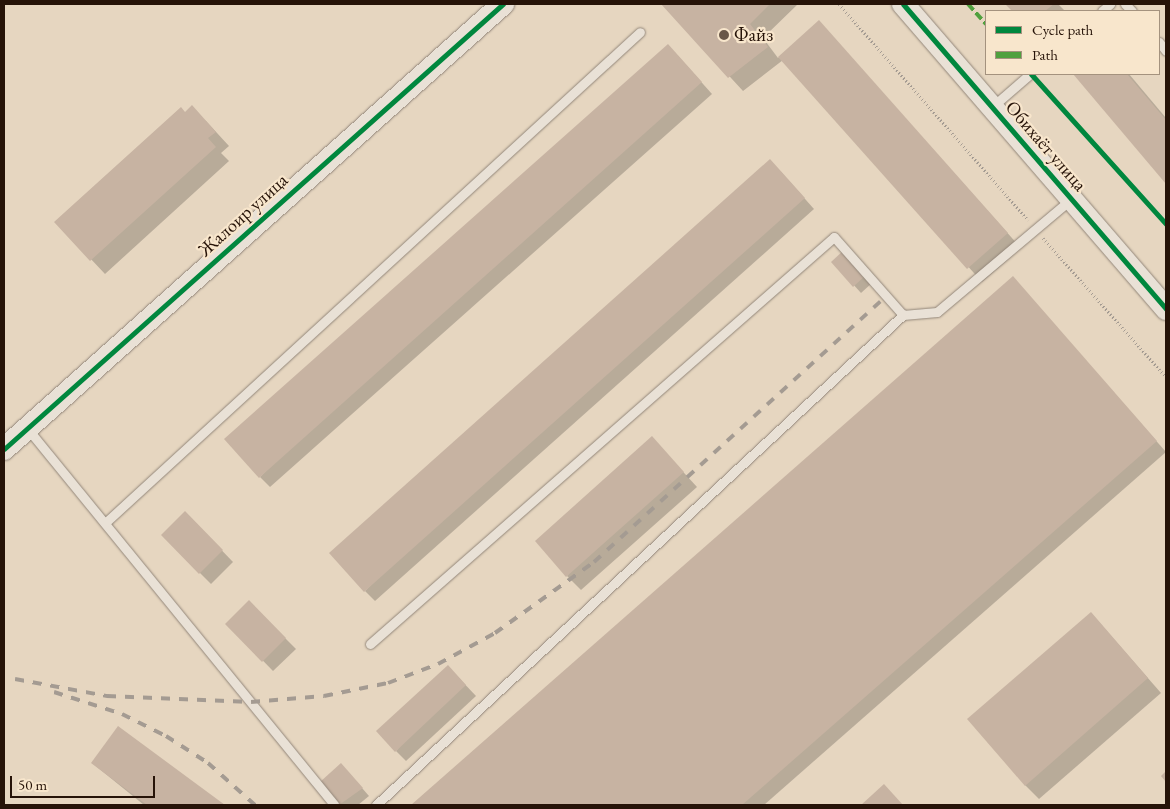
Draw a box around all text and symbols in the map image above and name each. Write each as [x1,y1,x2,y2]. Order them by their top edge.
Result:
legend [985,10,1160,75]
text: Cycle path [1032,20,1093,39]
place label: Файз [734,24,773,46]
marker: Файз [718,29,730,41]
text: Path [1032,45,1058,64]
street label: Обихаёт улица [1001,96,1091,196]
street label: Жалоир улица [193,169,293,261]
scale bar [12,766,158,798]
text: 50 m [18,775,47,794]

